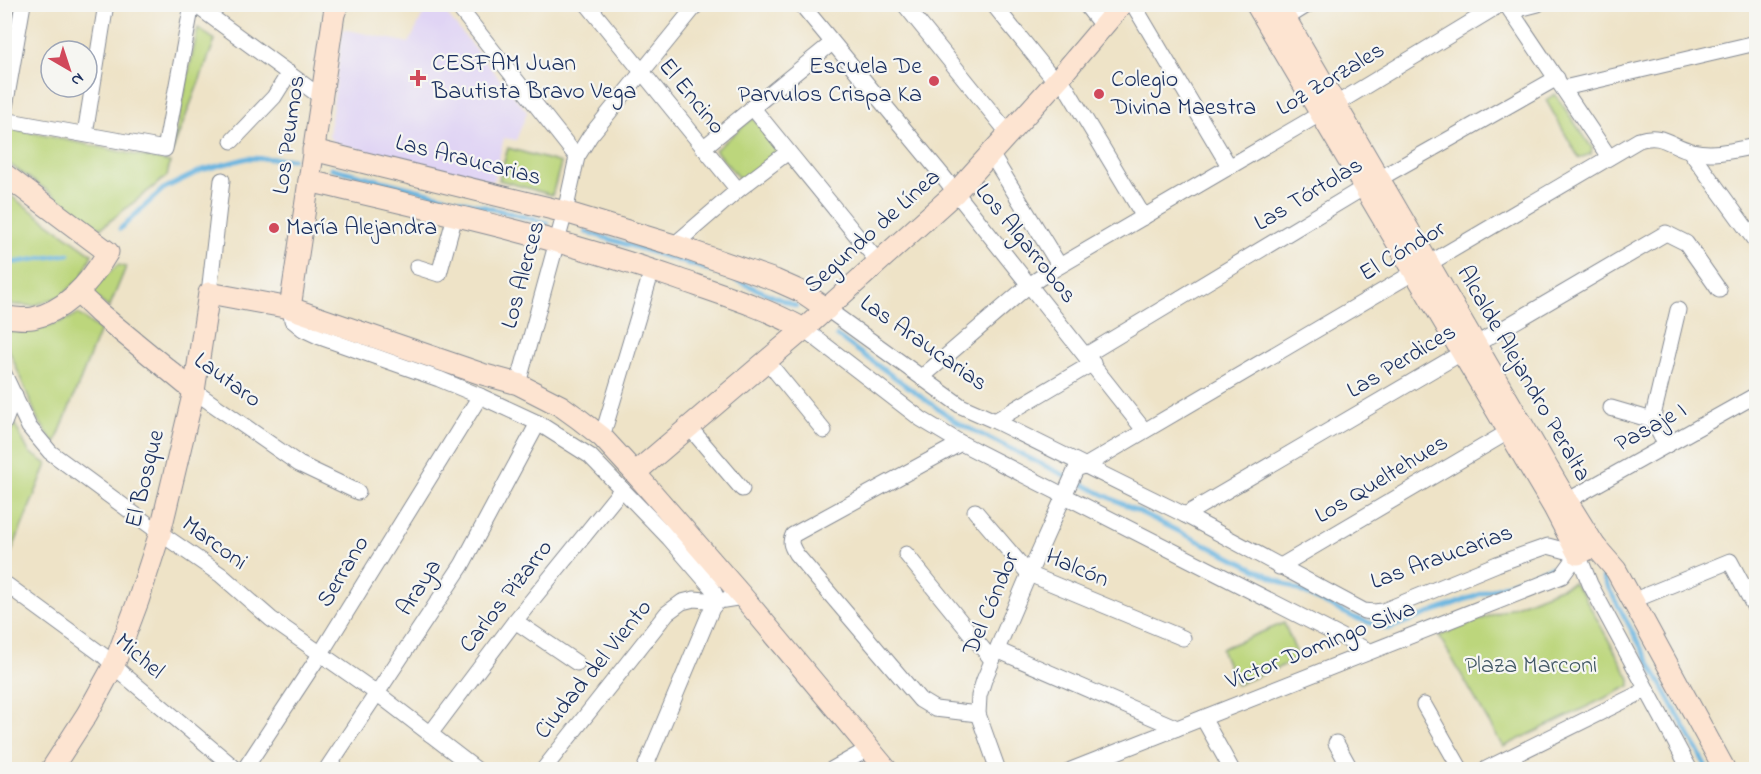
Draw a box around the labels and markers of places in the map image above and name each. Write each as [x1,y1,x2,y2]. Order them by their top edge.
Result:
place label: CESFAM Juan Bautista Bravo Vega [431,47,636,110]
place label: Escuela De Parvulos Crispa Ka [738,50,922,113]
place label: Colegio Divina Maestra [1110,63,1256,126]
marker: CESFAM Juan Bautista Bravo Vega [409,69,427,87]
marker: Escuela De Parvulos Crispa Ka [927,74,941,88]
marker: Colegio Divina Maestra [1092,87,1106,101]
place label: María Alejandra [286,211,437,246]
marker: María Alejandra [267,221,281,235]

